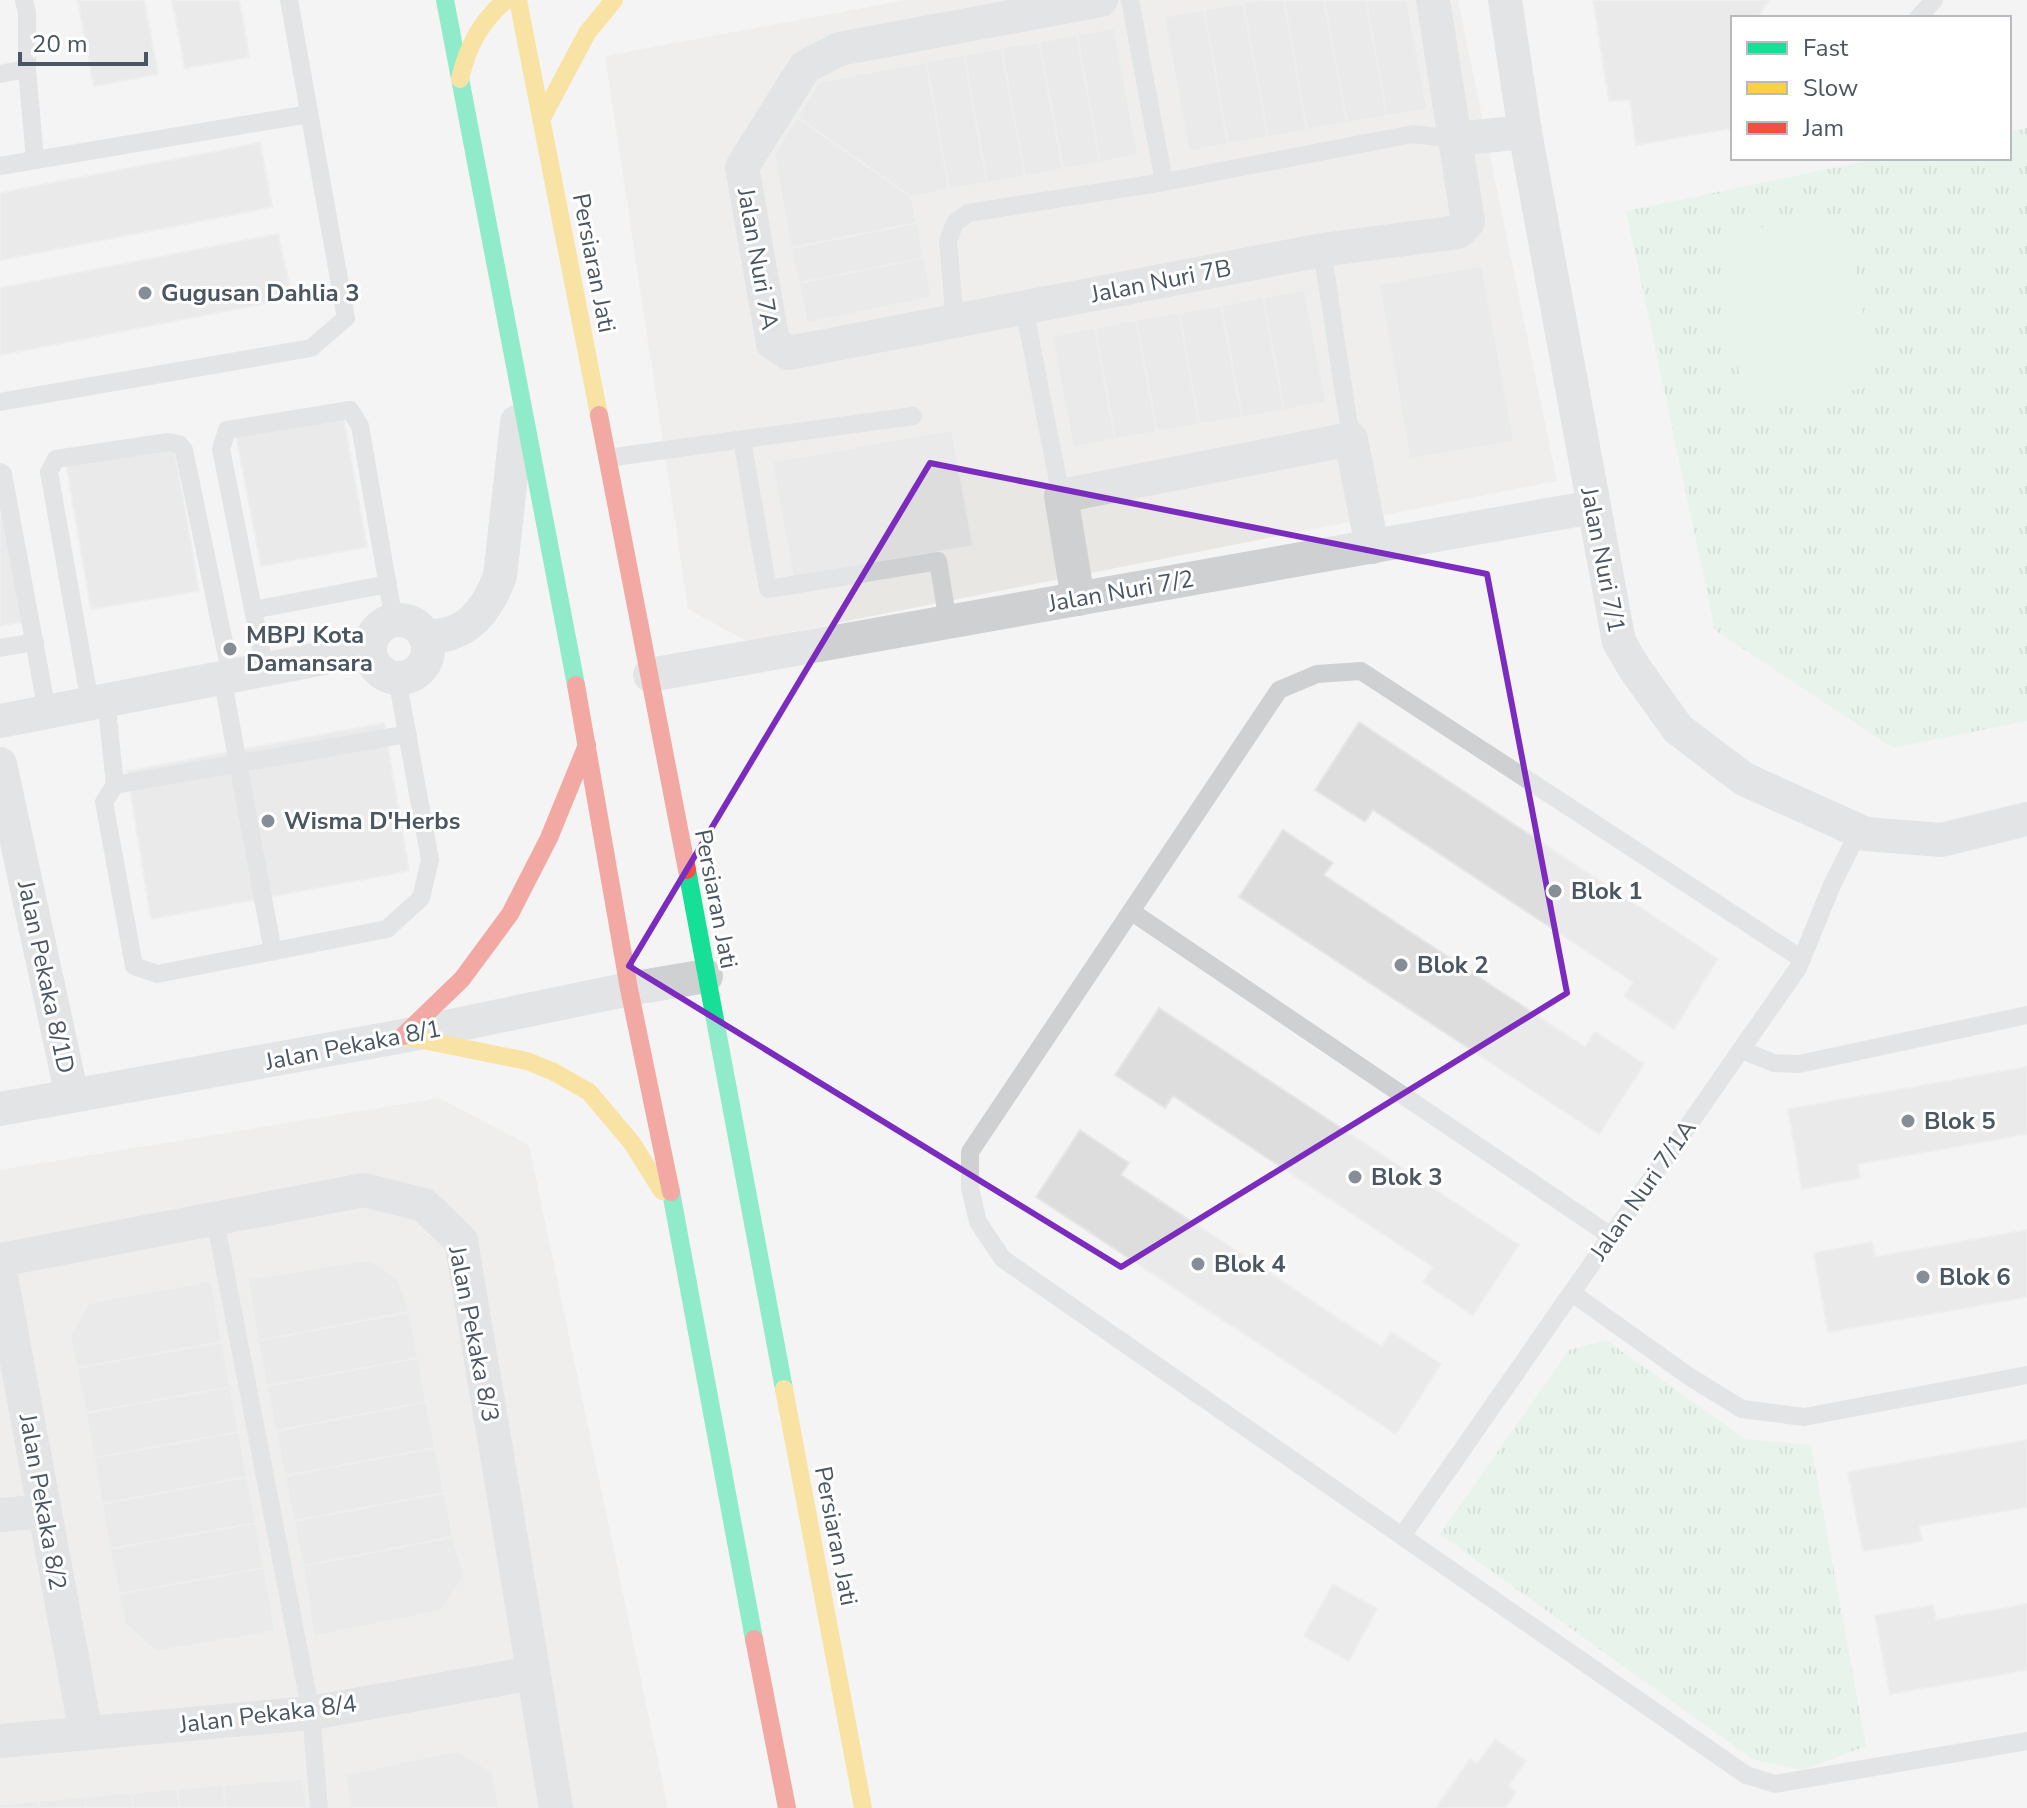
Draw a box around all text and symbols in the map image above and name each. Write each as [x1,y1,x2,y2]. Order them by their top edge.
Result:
scale bar [20,16,146,66]
legend [1731,16,2011,160]
text: 20 m [32,28,88,60]
text: Fast [1803,32,1849,64]
text: Slow [1803,72,1858,104]
text: Jam [1802,112,1844,144]
street label: Jalan Nuri 7A [730,185,786,333]
street label: Persiaran Jati [565,191,623,335]
street label: Jalan Nuri 7B [1087,252,1234,310]
place label: Gugusan Dahlia 3 [161,277,360,309]
marker: Gugusan Dahlia 3 [136,284,154,302]
street label: Jalan Nuri 7/1 [1573,484,1633,635]
street label: Jalan Nuri 7/2 [1045,562,1196,620]
place label: MBPJ Kota Damansara [246,619,373,679]
marker: MBPJ Kota Damansara [221,640,239,658]
place label: Wisma D'Herbs [284,805,460,837]
marker: Wisma D'Herbs [259,812,277,830]
street label: Persiaran Jati [687,827,745,971]
place label: Blok 1 [1571,875,1643,907]
street label: Jalan Pekaka 8/1D [10,877,82,1076]
marker: Blok 1 [1546,882,1564,900]
place label: Blok 2 [1417,949,1489,981]
marker: Blok 2 [1392,956,1410,974]
street label: Jalan Pekaka 8/1 [261,1012,444,1078]
place label: Blok 5 [1924,1105,1996,1137]
marker: Blok 5 [1899,1112,1917,1130]
street label: Jalan Nuri 7/1A [1582,1113,1704,1267]
place label: Blok 3 [1371,1161,1443,1193]
marker: Blok 3 [1346,1168,1364,1186]
street label: Jalan Pekaka 8/3 [441,1242,507,1425]
place label: Blok 4 [1214,1248,1286,1280]
marker: Blok 4 [1189,1255,1207,1273]
place label: Blok 6 [1939,1261,2011,1293]
marker: Blok 6 [1914,1268,1932,1286]
street label: Jalan Pekaka 8/2 [12,1410,74,1593]
street label: Persiaran Jati [807,1464,865,1608]
street label: Jalan Pekaka 8/4 [176,1687,359,1741]

